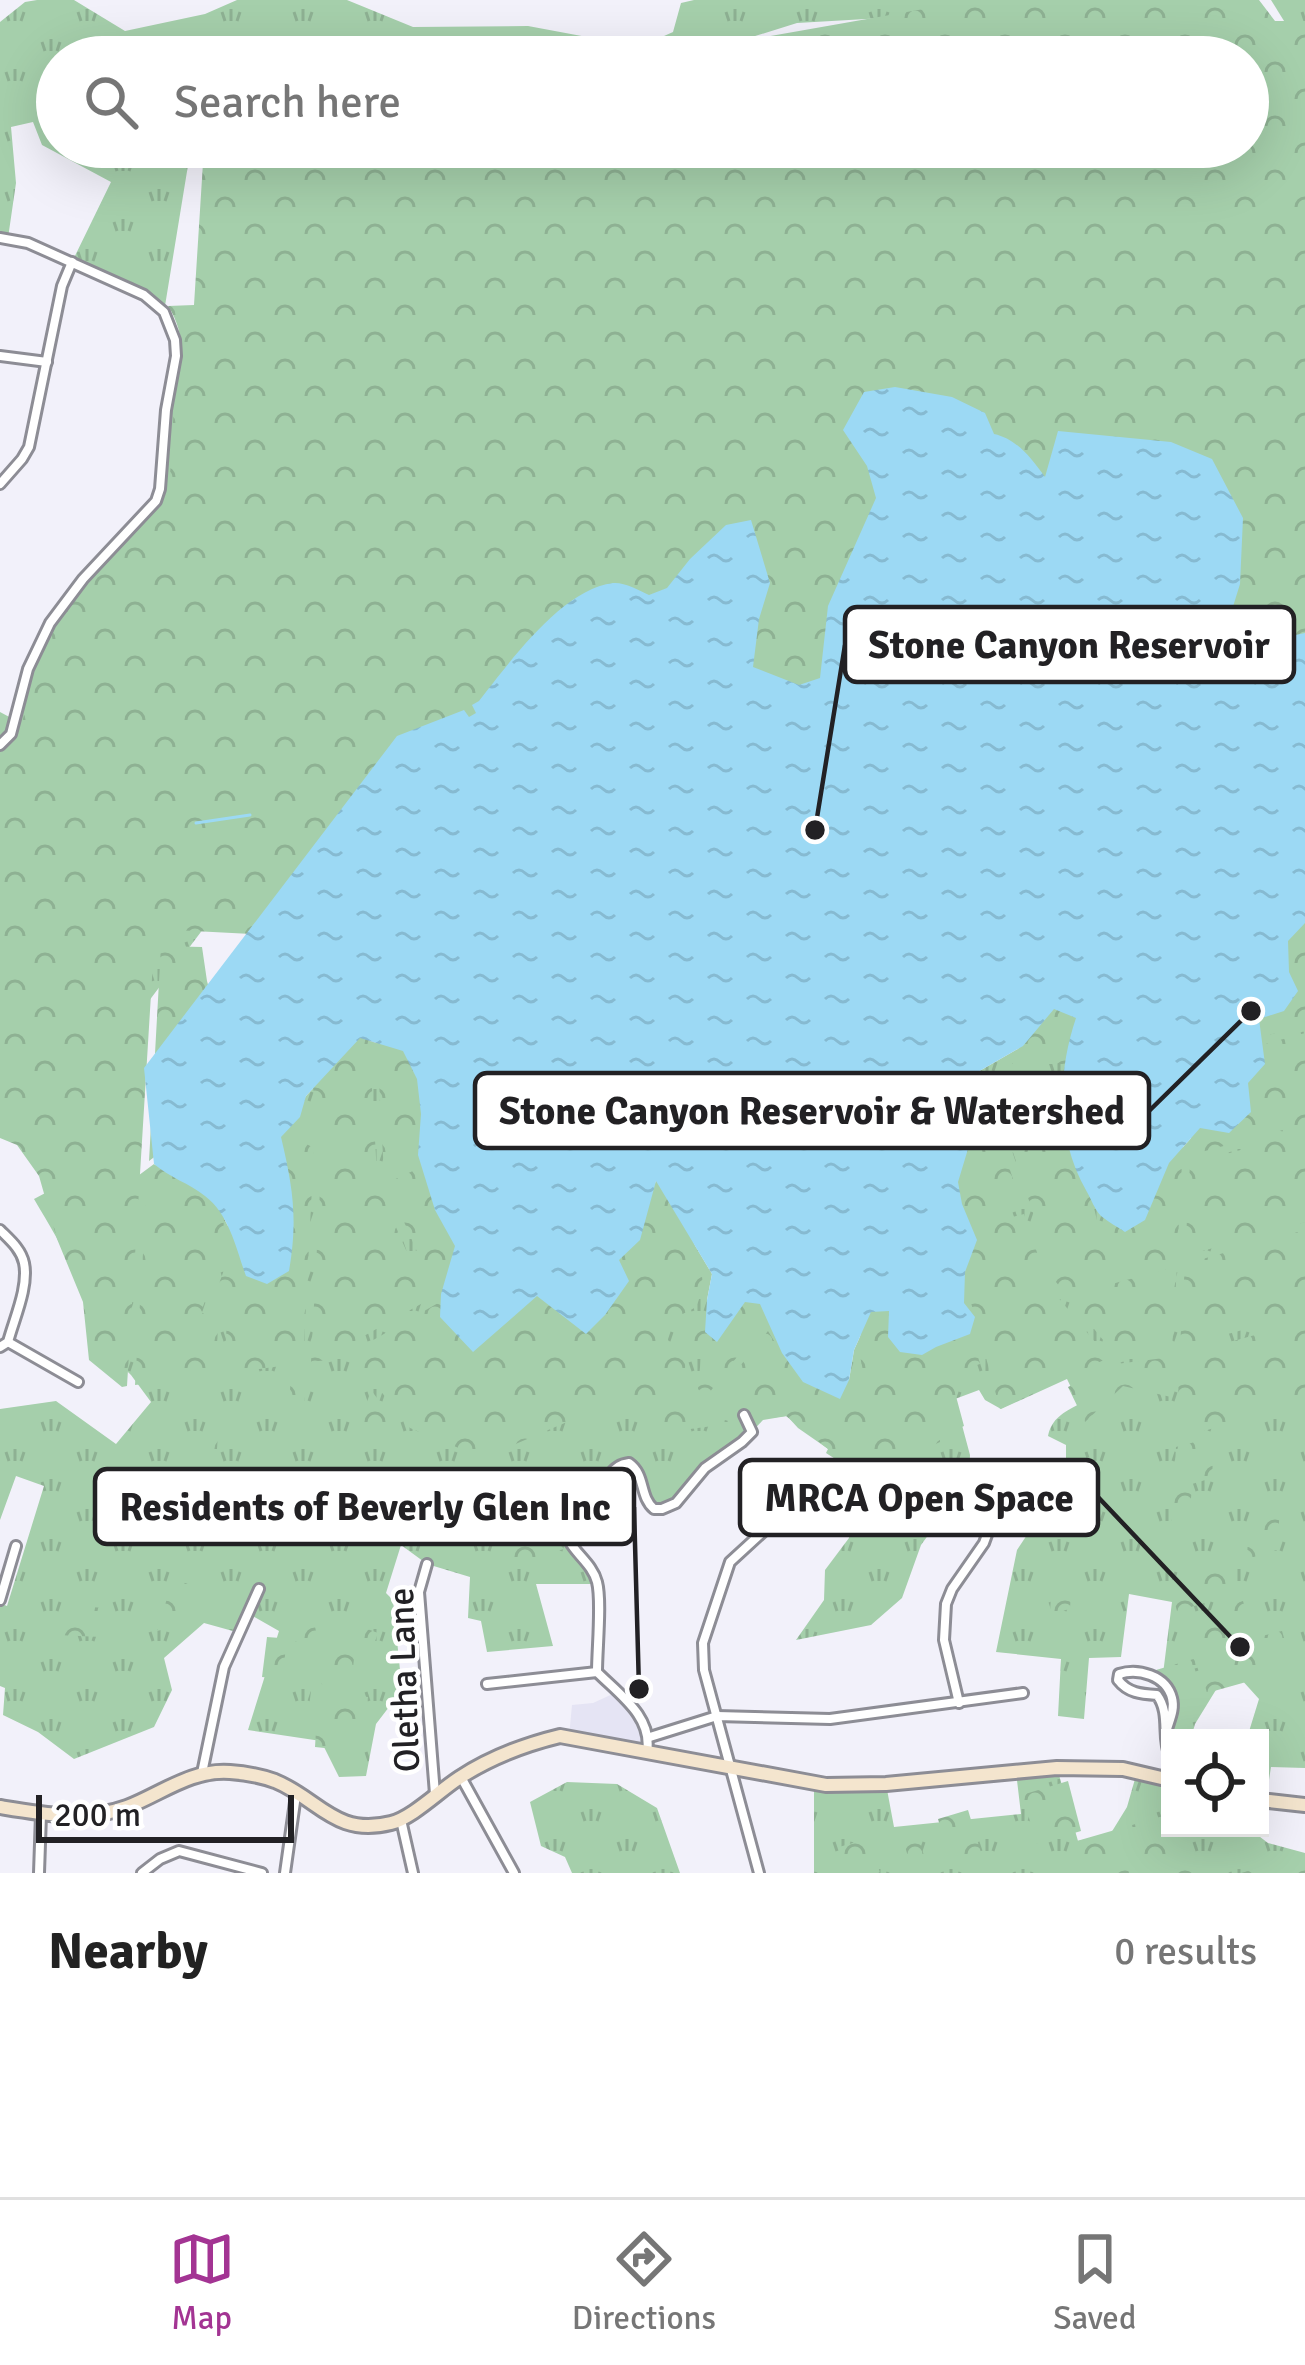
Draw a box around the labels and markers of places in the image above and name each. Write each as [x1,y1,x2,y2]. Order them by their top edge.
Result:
callout: Stone Canyon Reservoir [845,607,1294,682]
callout: Stone Canyon Reservoir & Watershed [475,1073,1149,1148]
callout: MRCA Open Space [740,1460,1098,1535]
callout: Residents of Beverly Glen Inc [95,1469,634,1544]

